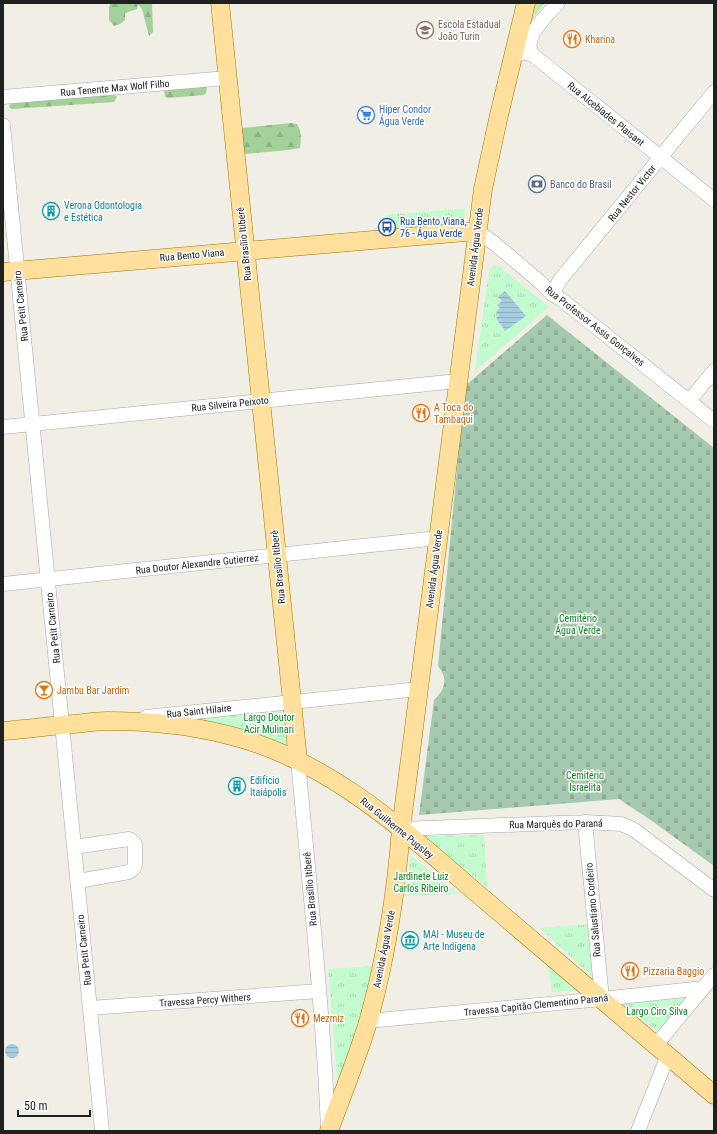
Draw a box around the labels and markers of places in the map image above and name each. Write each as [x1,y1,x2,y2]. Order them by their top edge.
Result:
place label: Escola Estadual João Turin [438,19,501,42]
school or university icon: Escola Estadual João Turin [415,20,435,40]
restaurant icon: Kharina [562,29,582,49]
place label: Kharina [585,34,615,45]
place label: Hiper Condor Água Verde [379,104,431,127]
supermarket icon: Hiper Condor Água Verde [356,105,376,125]
bank icon: Banco do Brasil [527,174,547,194]
place label: Banco do Brasil [550,179,612,190]
place label: Verona Odontologia e Estética [64,200,142,223]
building icon: Verona Odontologia e Estética [41,201,61,221]
place label: Rua Bento Viana, 76 - Água Verde [400,216,467,239]
bus stop icon: Rua Bento Viana, 76 - Água Verde [377,217,397,237]
place label: A Toca do Tambaqui [434,402,473,425]
restaurant icon: A Toca do Tambaqui [411,403,431,423]
bar icon: Jambu Bar Jardim [34,680,54,700]
place label: Jambu Bar Jardim [57,685,129,696]
place label: Edifício Itaiápolis [250,775,287,798]
building icon: Edifício Itaiápolis [227,776,247,796]
place label: MAI - Museu de Arte Indígena [423,929,485,952]
museum icon: MAI - Museu de Arte Indígena [400,930,420,950]
restaurant icon: Pizzaria Baggio [620,961,640,981]
place label: Pizzaria Baggio [643,966,704,977]
restaurant icon: Mezmiz [290,1008,310,1028]
place label: Mezmiz [313,1013,344,1024]

